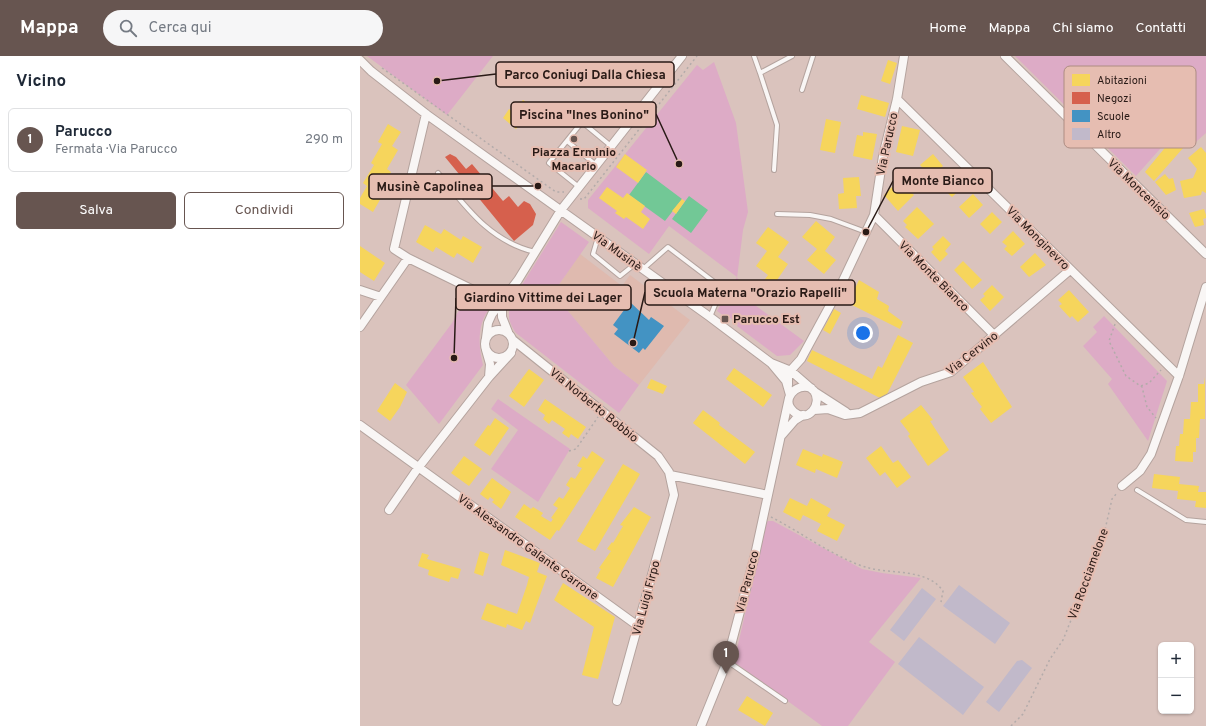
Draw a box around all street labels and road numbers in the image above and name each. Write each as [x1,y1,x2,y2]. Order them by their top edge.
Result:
street label: Via Parucco [874,111,903,177]
street label: Via Moncenisio [1104,156,1173,224]
street label: Via Monginevro [1002,204,1073,274]
street label: Via Musinè [588,228,645,275]
street label: Via Monte Bianco [895,238,972,316]
street label: Via Cervino [943,328,1002,379]
street label: Via Norberto Bobbio [546,365,641,447]
street label: Via Alessandro Galante Garrone [454,491,601,604]
street label: Via Rocciamelone [1065,526,1113,622]
street label: Via Parucco [732,549,764,615]
street label: Via Luigi Firpo [629,559,665,638]

